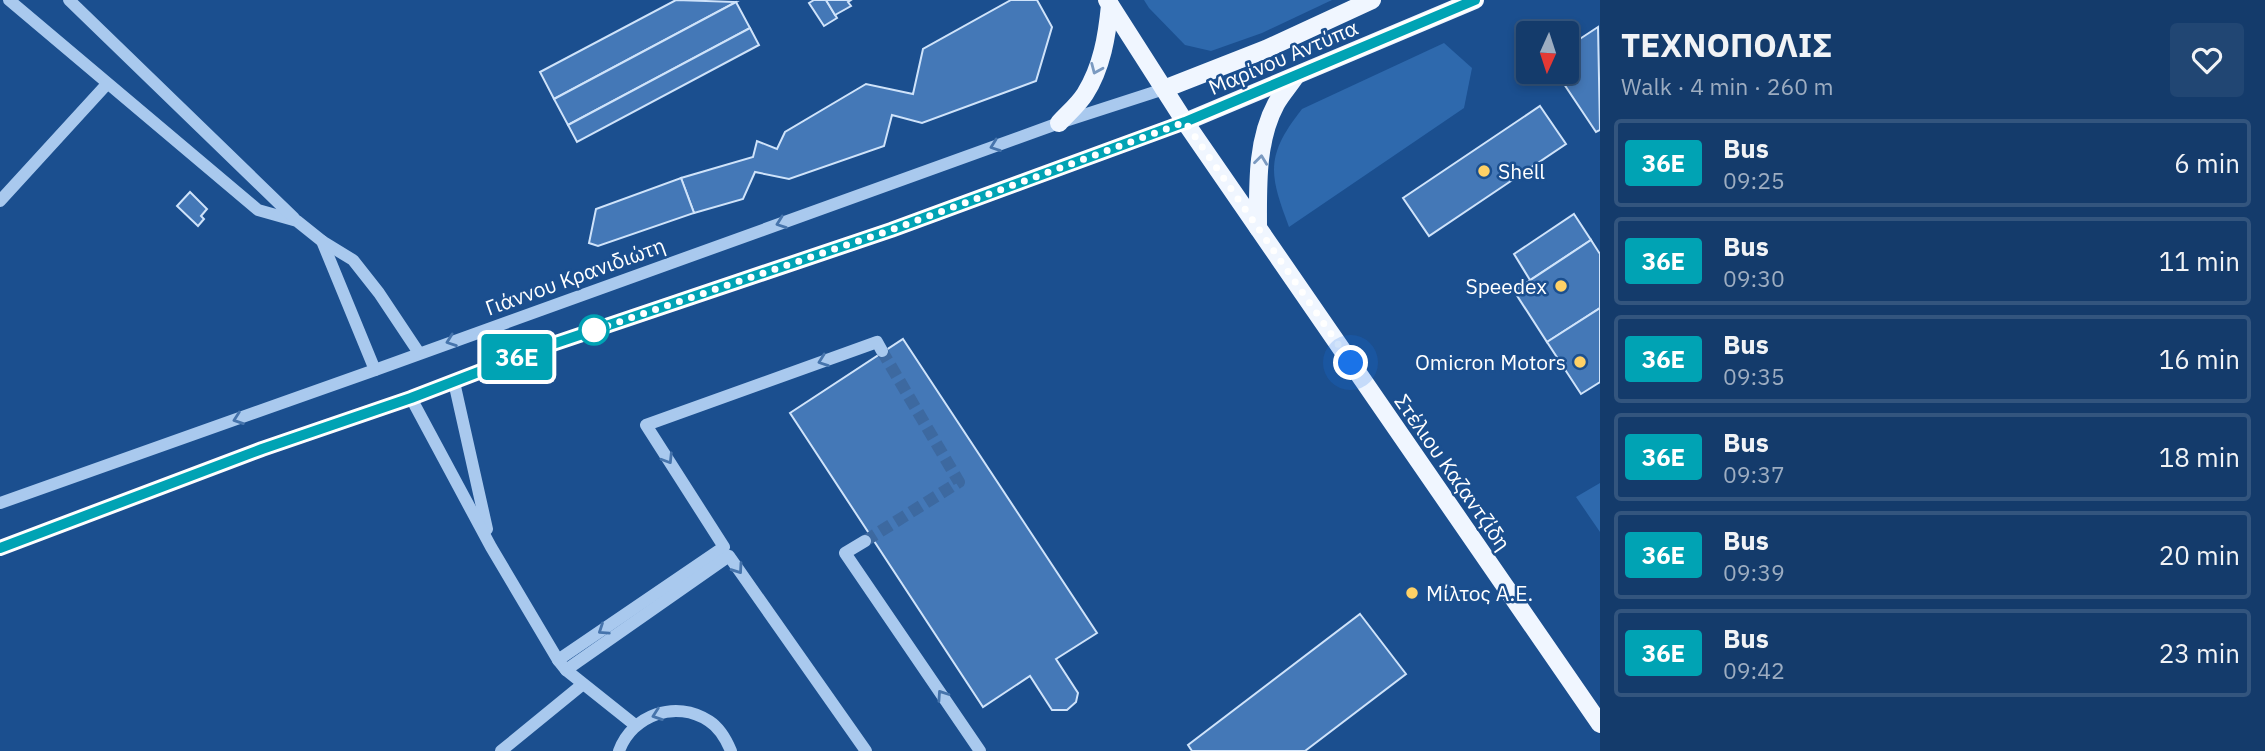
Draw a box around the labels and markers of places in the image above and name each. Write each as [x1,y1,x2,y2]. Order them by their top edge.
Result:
place label: Shell [1498,157,1545,185]
marker: Shell [1476,163,1492,179]
place label: Speedex [1465,272,1547,300]
marker: Speedex [1553,278,1569,294]
unlabelled marker [579,315,609,345]
place label: Omicron Motors [1415,348,1566,376]
marker: Omicron Motors [1572,354,1588,370]
place label: Μίλτος Α.Ε. [1426,579,1533,607]
marker: Μίλτος Α.Ε. [1404,585,1420,601]

